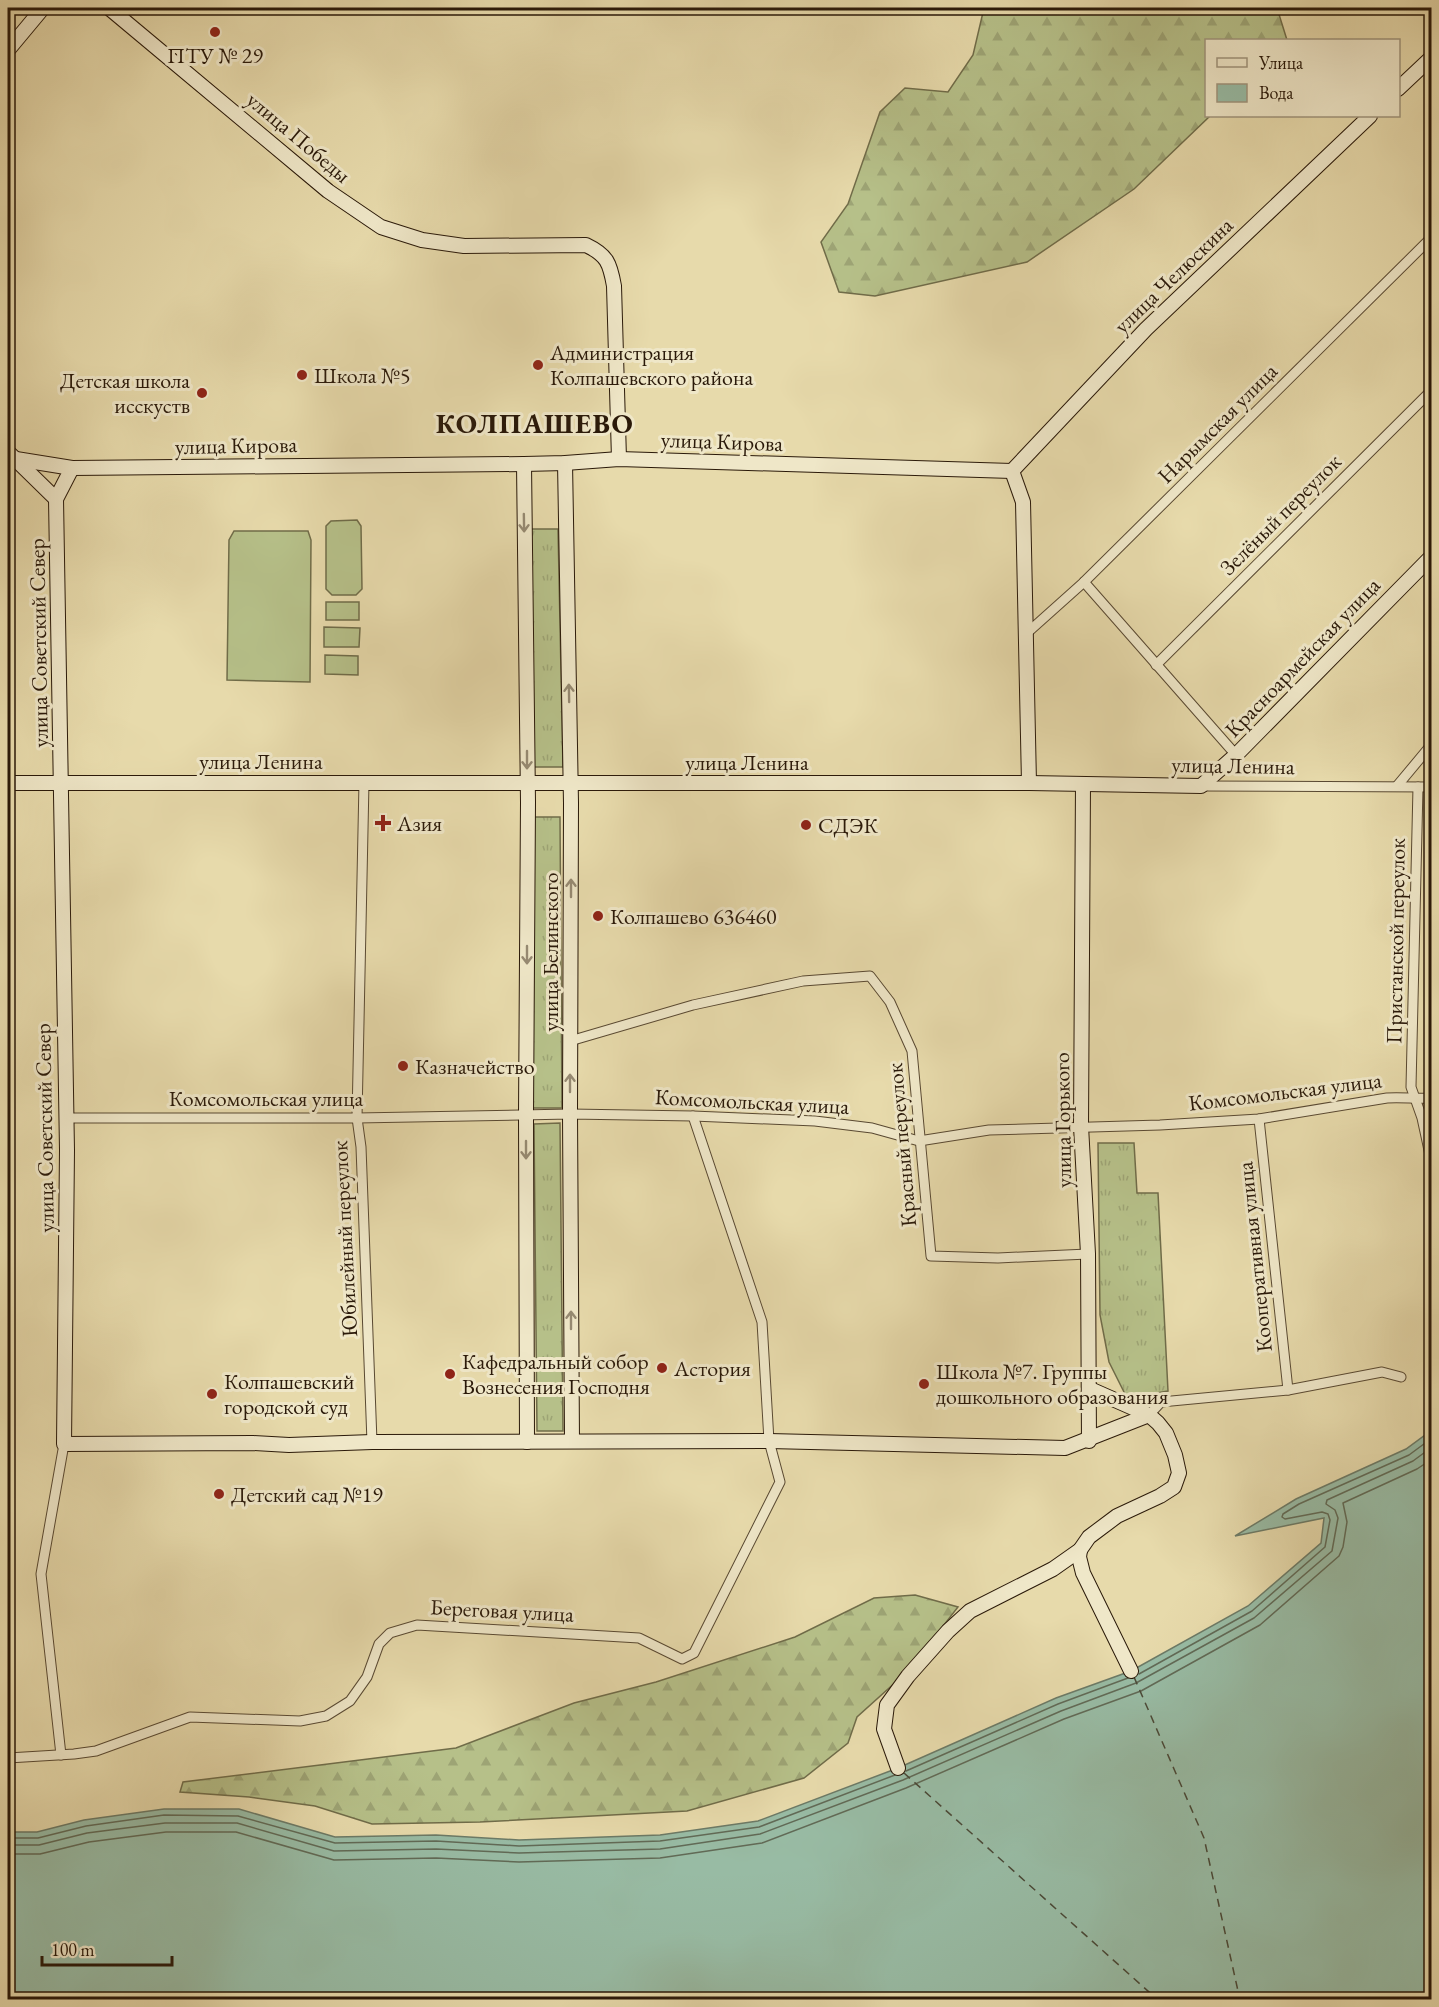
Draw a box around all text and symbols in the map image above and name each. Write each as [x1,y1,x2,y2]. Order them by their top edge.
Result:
marker: ПТУ № 29 [208,25,222,39]
legend [1205,39,1400,117]
place label: ПТУ № 29 [167,41,263,70]
text: Улица [1258,51,1304,74]
text: Вода [1259,81,1294,104]
street label: улица Победы [241,85,357,189]
street label: улица Челюскина [1107,211,1239,340]
place label: Администрация Колпашевского района [549,338,753,392]
street label: Нарымская улица [1151,357,1284,490]
marker: Администрация Колпашевского района [531,358,545,372]
place label: Школа №5 [314,361,411,390]
place label: Детская школа исскуств [60,366,190,420]
marker: Школа №5 [295,368,309,382]
marker: Детская школа исскуств [195,386,209,400]
district label: КОЛПАШЕВО [436,405,634,441]
street label: улица Кирова [660,425,784,458]
street label: улица Кирова [175,430,298,461]
street label: Зелёный переулок [1213,447,1348,581]
one-way arrow [519,512,530,532]
street label: улица Советский Север [22,538,55,748]
street label: Красноармейская улица [1218,571,1387,744]
one-way arrow [564,683,575,703]
street label: улица Ленина [199,747,323,776]
street label: улица Ленина [685,748,809,777]
one-way arrow [521,749,533,769]
street label: улица Ленина [1171,750,1295,781]
place label: Азия [396,809,442,838]
place label: СДЭК [818,811,878,840]
marker: Азия [374,814,392,832]
marker: СДЭК [799,818,813,832]
street label: Пристанской переулок [1379,837,1412,1044]
street label: улица Белинского [536,872,565,1032]
one-way arrow [565,878,577,898]
place label: Колпашево 636460 [610,902,777,931]
marker: Колпашево 636460 [591,909,605,923]
one-way arrow [521,944,533,964]
street label: улица Советский Север [28,1023,61,1233]
place label: Казначейство [415,1052,535,1081]
street label: улица Горького [1047,1052,1078,1188]
marker: Казначейство [396,1059,410,1073]
street label: Красный переулок [880,1061,923,1228]
street label: Комсомольская улица [1187,1065,1384,1118]
one-way arrow [564,1073,576,1093]
street label: Комсомольская улица [654,1082,850,1121]
street label: Комсомольская улица [169,1084,363,1113]
street label: Юбилейный переулок [325,1139,364,1338]
one-way arrow [520,1139,532,1159]
street label: Кооперативная улица [1230,1160,1279,1353]
one-way arrow [565,1310,577,1330]
place label: Кафедральный собор Вознесения Господня [462,1347,650,1401]
place label: Астория [673,1354,751,1383]
place label: Школа №7. Группы дошкольного образования [936,1357,1168,1411]
marker: Астория [655,1361,669,1375]
place label: Колпашевский городской суд [224,1367,355,1421]
marker: Кафедральный собор Вознесения Господня [443,1367,457,1381]
marker: Школа №7. Группы дошкольного образования [917,1377,931,1391]
marker: Колпашевский городской суд [205,1387,219,1401]
place label: Детский сад №19 [231,1480,383,1509]
marker: Детский сад №19 [212,1487,226,1501]
street label: Береговая улица [429,1592,575,1629]
scale bar [42,1929,172,1967]
text: 100 m [51,1938,95,1961]

